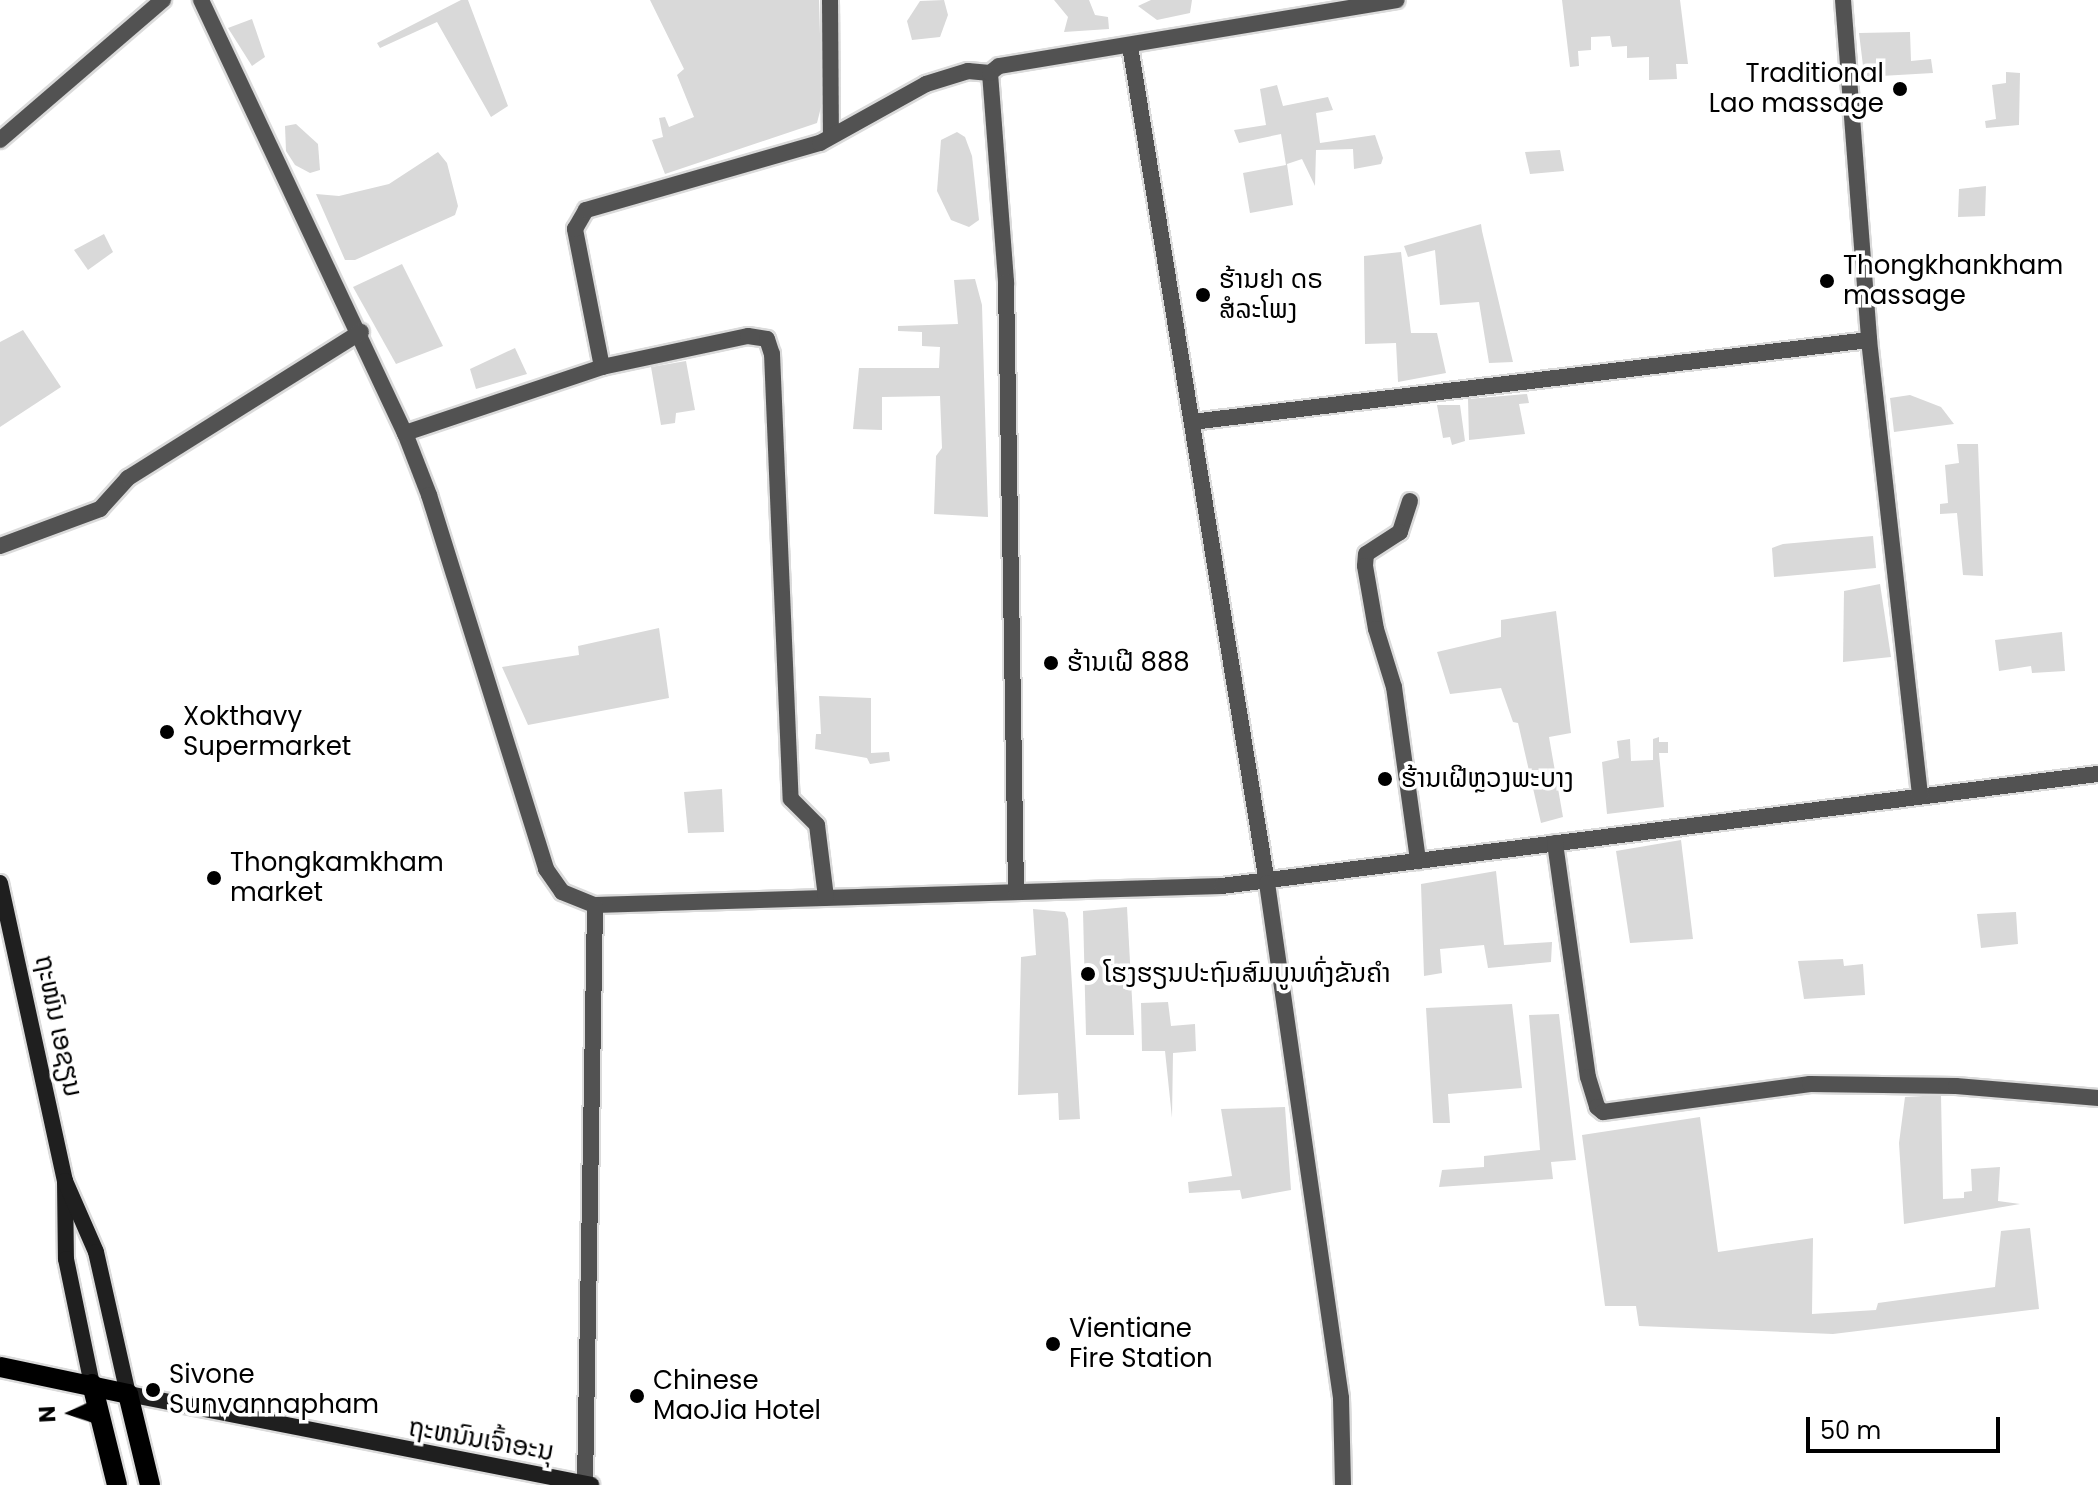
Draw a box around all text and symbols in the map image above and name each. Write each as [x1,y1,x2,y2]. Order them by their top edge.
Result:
place label: Traditional Lao massage [1709,58,1884,120]
marker: Traditional Lao massage [1891,80,1909,98]
place label: Thongkhankham massage [1843,250,2063,312]
place label: ຮ້ານຢາ ດຣ ສໍລະໂພງ [1219,264,1323,326]
marker: Thongkhankham massage [1818,272,1836,290]
marker: ຮ້ານຢາ ດຣ ສໍລະໂພງ [1194,286,1212,304]
place label: ຮ້ານເຝີ 888 [1067,647,1190,679]
marker: ຮ້ານເຝີ 888 [1042,654,1060,672]
place label: Xokthavy Supermarket [183,701,351,762]
marker: Xokthavy Supermarket [158,723,176,741]
place label: ຮ້ານເຝີຫຼວງພະບາງ [1401,763,1574,795]
marker: ຮ້ານເຝີຫຼວງພະບາງ [1376,770,1394,788]
place label: Thongkamkham market [230,847,444,908]
marker: Thongkamkham market [205,869,223,887]
street label: ຖະໜົນ ເອຊຽນ [28,952,88,1100]
place label: ໂຮງຮຽນປະຖົມສົມບູນທົ່ງຂັນຄຳ [1104,958,1391,990]
marker: ໂຮງຮຽນປະຖົມສົມບູນທົ່ງຂັນຄຳ [1079,965,1097,983]
place label: Vientiane Fire Station [1069,1313,1213,1374]
marker: Vientiane Fire Station [1044,1335,1062,1353]
place label: Sivone Sunvannapham [169,1359,379,1420]
place label: Chinese MaoJia Hotel [653,1365,821,1426]
north arrow [32,1373,112,1453]
marker: Sivone Sunvannapham [144,1381,162,1399]
marker: Chinese MaoJia Hotel [628,1387,646,1405]
scale bar [1810,1401,2004,1451]
text: N [32,1405,63,1423]
street label: ຖະຫນົນເຈົ້າອະນຸ [406,1412,556,1468]
text: 50 m [1820,1414,1881,1447]

